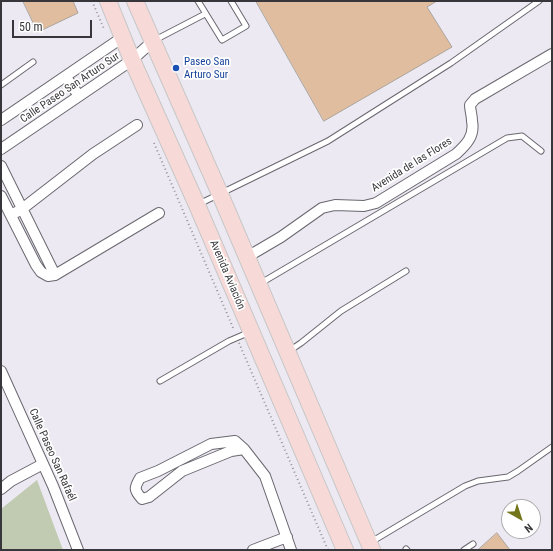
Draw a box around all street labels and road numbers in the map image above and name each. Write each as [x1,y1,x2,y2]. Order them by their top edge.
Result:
street label: Calle Paseo San Arturo Sur [18,50,122,126]
street label: Avenida de las Flores [369,135,455,195]
street label: Avenida Aviación [206,238,248,312]
street label: Calle Paseo San Rafaél [26,407,78,503]

